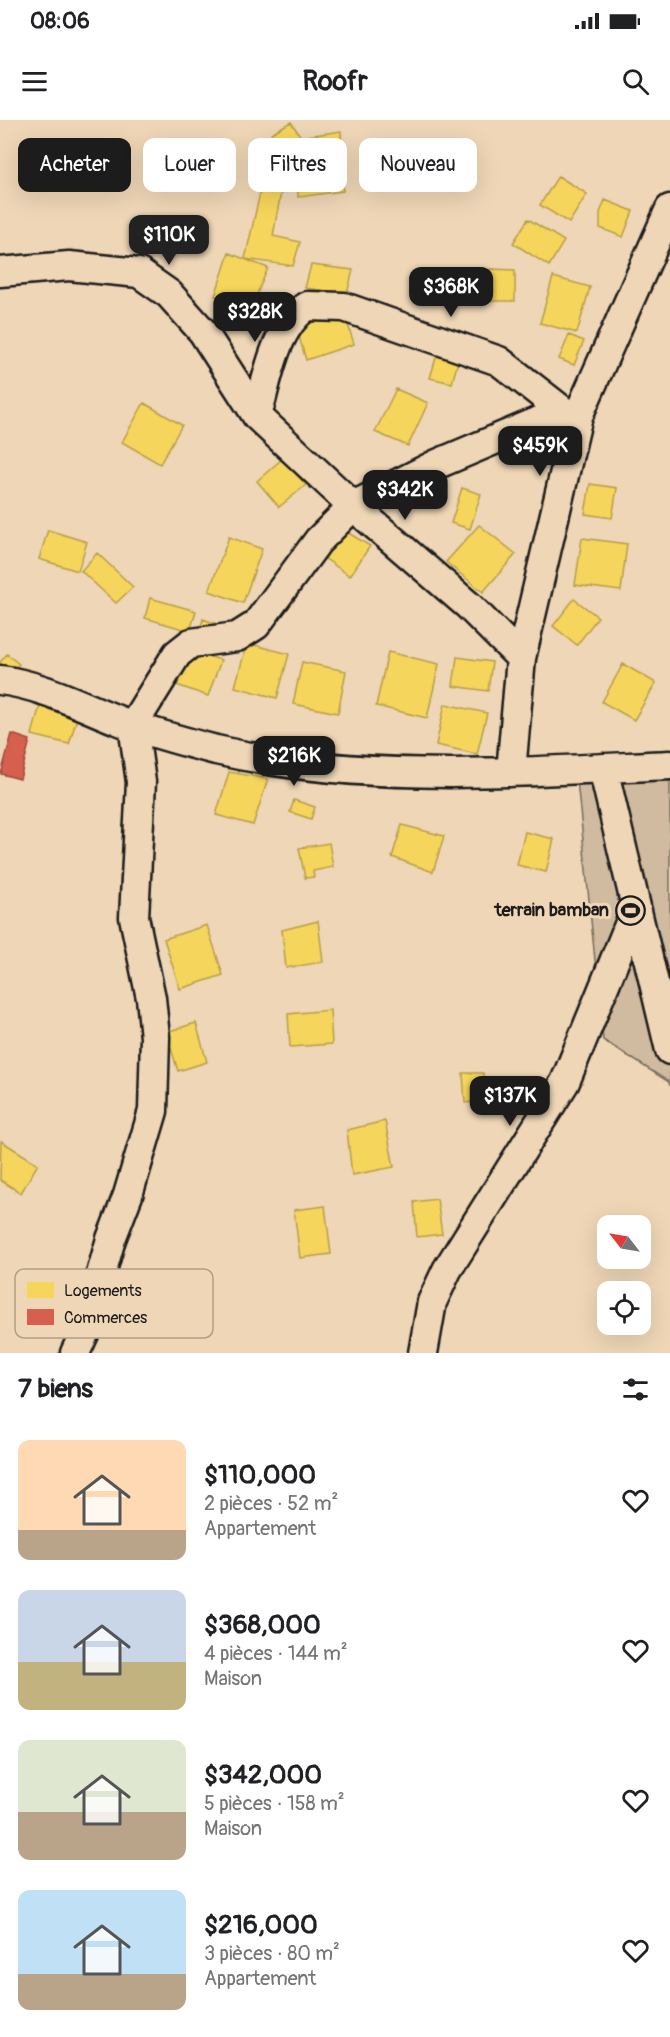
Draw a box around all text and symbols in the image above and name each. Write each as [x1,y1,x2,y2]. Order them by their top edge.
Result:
text: 08:06 [30,7,90,35]
icon: menu [18,65,51,98]
text: Roofr [302,65,368,98]
icon: search [619,65,652,98]
chip: Acheter [18,138,131,192]
chip: Louer [143,138,236,192]
chip: Filtres [248,138,347,192]
chip: Nouveau [359,138,477,192]
pin: $110K [127,215,211,266]
text: $110K [143,222,195,247]
pin: $368K [409,267,493,318]
text: $368K [423,274,479,299]
pin: $328K [213,292,297,343]
text: $328K [227,299,283,324]
pin: $459K [498,426,582,477]
text: $459K [512,433,568,458]
pin: $342K [363,470,447,521]
text: $342K [377,477,433,502]
pin: $216K [252,736,336,787]
text: $216K [267,743,321,768]
sports icon: terrain bamban [614,894,646,926]
place label: terrain bamban [493,899,609,922]
pin: $137K [468,1076,552,1127]
text: $137K [484,1083,536,1108]
north arrow [597,1215,651,1269]
map controls [597,1215,651,1335]
legend [15,1269,213,1338]
text: Logements [64,1281,142,1301]
button: locate [597,1281,651,1335]
text: Commerces [64,1308,147,1328]
text: 7 biens [18,1373,93,1405]
icon: filters [619,1373,652,1406]
text: $110,000 [204,1459,316,1491]
icon: home [66,1464,138,1536]
icon: heart [619,1484,652,1517]
text: 2 pièces · 52 m² [204,1491,338,1516]
text: Appartement [204,1516,316,1541]
text: $368,000 [204,1609,321,1641]
icon: home [66,1614,138,1686]
icon: heart [619,1634,652,1667]
text: 4 pièces · 144 m² [204,1641,348,1666]
text: Maison [204,1666,262,1691]
text: $342,000 [204,1759,322,1791]
icon: home [66,1764,138,1836]
icon: heart [619,1784,652,1817]
text: 5 pièces · 158 m² [204,1791,345,1816]
text: Maison [204,1816,262,1841]
text: $216,000 [204,1909,318,1941]
icon: home [66,1914,138,1986]
icon: heart [619,1934,652,1967]
text: 3 pièces · 80 m² [204,1941,340,1966]
text: Appartement [204,1966,316,1991]

